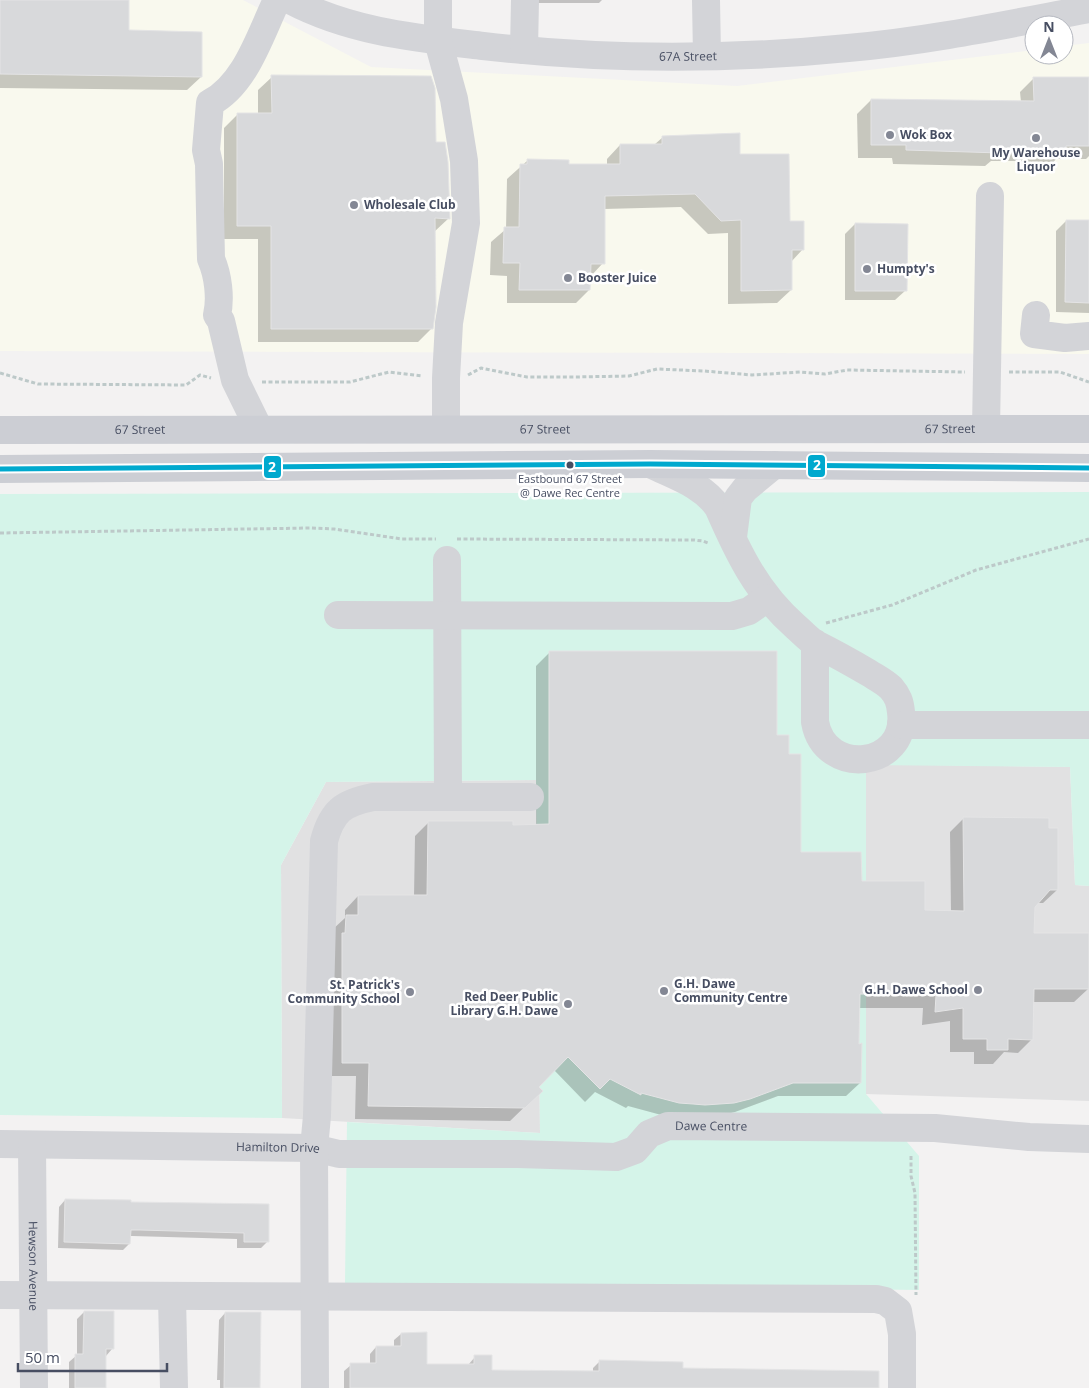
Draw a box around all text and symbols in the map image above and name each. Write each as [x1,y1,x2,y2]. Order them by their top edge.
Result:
north arrow [1024,15,1074,65]
text: N [1043,17,1055,36]
street label: 67A Street [659,47,717,65]
place label: Wok Box [900,126,952,143]
marker: Wok Box [884,129,896,141]
marker: My Warehouse Liquor [1030,132,1042,144]
place label: My Warehouse Liquor [992,144,1080,175]
place label: Wholesale Club [364,196,456,213]
marker: Wholesale Club [348,199,360,211]
place label: Humpty's [877,260,935,277]
marker: Humpty's [861,263,873,275]
place label: Booster Juice [578,269,657,286]
marker: Booster Juice [562,272,574,284]
street label: 67 Street [520,420,570,438]
street label: 67 Street [925,420,975,437]
street label: 67 Street [115,421,165,438]
line badge: 2 [807,454,826,478]
line badge: 2 [263,455,282,479]
text: 2 [813,455,821,474]
text: 2 [268,457,276,476]
marker: Eastbound 67 Street @ Dawe Rec Centre [565,460,575,470]
place label: Eastbound 67 Street @ Dawe Rec Centre [518,471,622,500]
place label: G.H. Dawe Community Centre [674,975,788,1006]
place label: St. Patrick's Community School [288,976,400,1007]
place label: G.H. Dawe School [864,981,968,998]
marker: G.H. Dawe School [972,984,984,996]
marker: G.H. Dawe Community Centre [658,985,670,997]
marker: St. Patrick's Community School [404,986,416,998]
place label: Red Deer Public Library G.H. Dawe [451,988,558,1019]
marker: Red Deer Public Library G.H. Dawe [562,998,574,1010]
street label: Dawe Centre [675,1117,748,1135]
street label: Hamilton Drive [236,1138,322,1157]
street label: Hewson Avenue [25,1221,42,1311]
scale bar [18,1340,166,1372]
text: 50 m [25,1347,60,1367]

